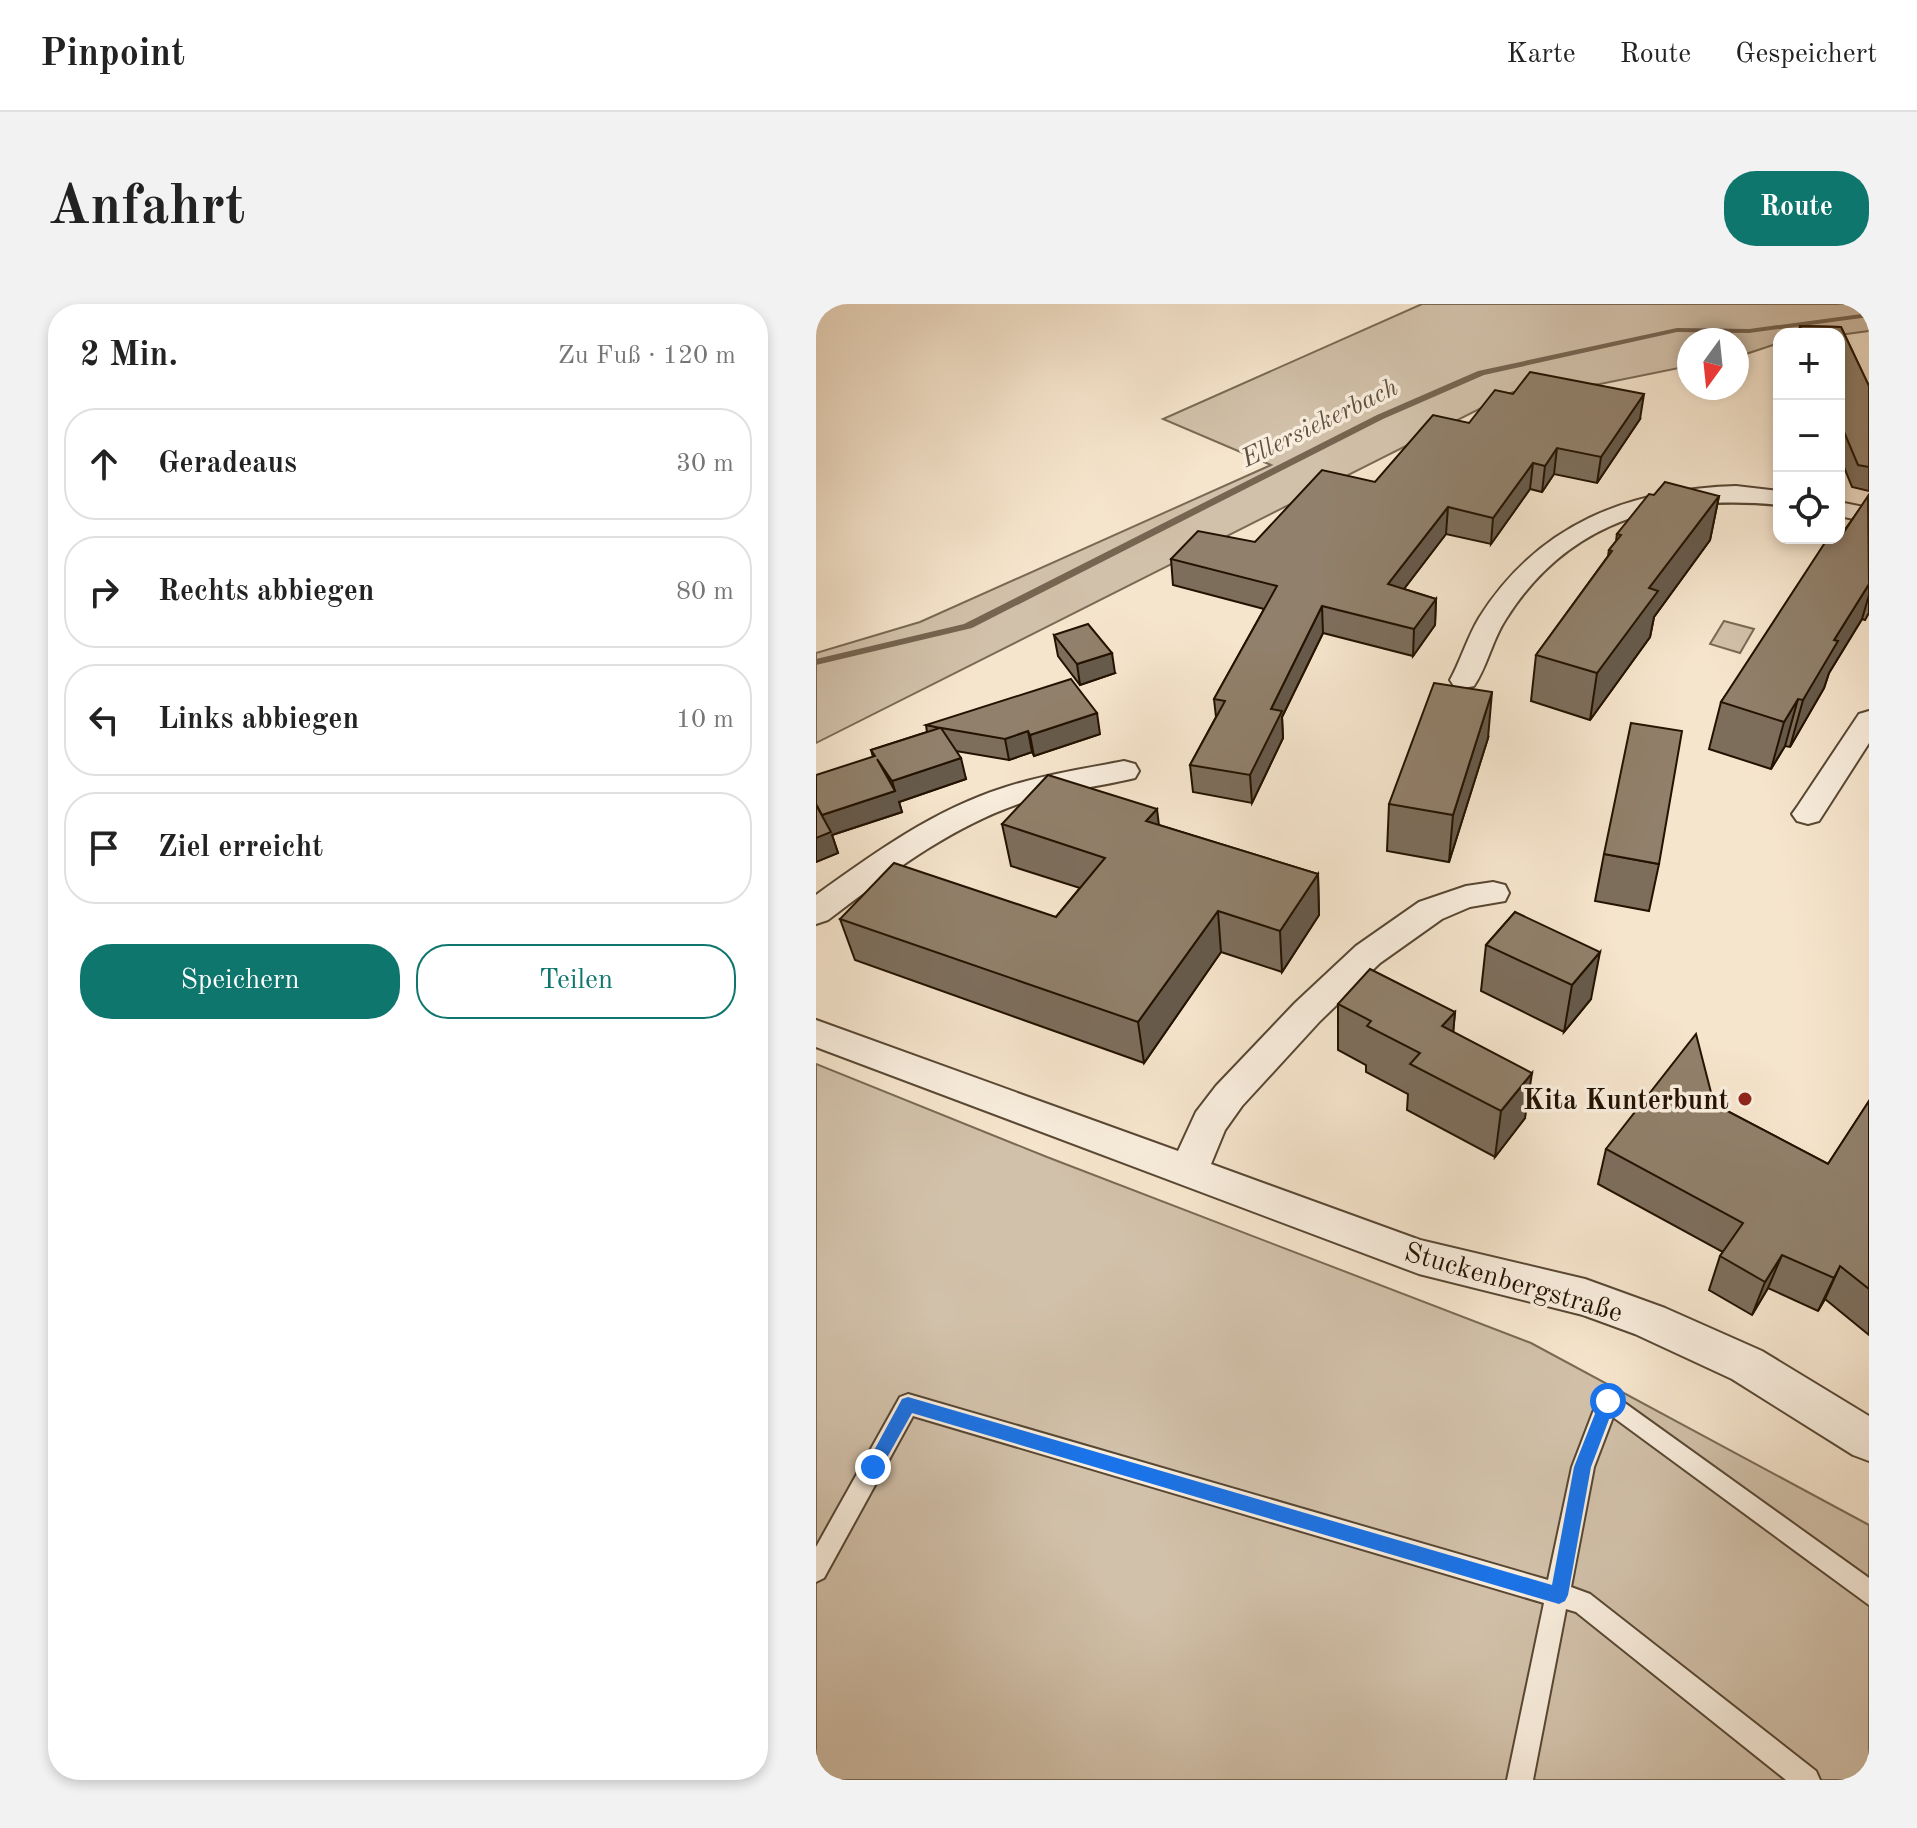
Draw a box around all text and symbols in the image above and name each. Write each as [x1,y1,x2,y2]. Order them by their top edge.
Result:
text: Pinpoint [40,36,185,74]
text: Karte [1507,41,1576,69]
text: Route [1620,41,1691,69]
text: Gespeichert [1735,41,1877,69]
button: Route [1724,171,1869,246]
text: Anfahrt [48,180,245,236]
north arrow [1677,328,1749,400]
map controls [1773,328,1845,544]
button: + [1773,328,1845,400]
text: 2 Min. [80,339,178,373]
text: Zu Fuß · 120 m [558,343,736,369]
water label: Ellersiekerbach [1237,375,1402,473]
button: − [1773,400,1845,472]
icon: ahead [82,442,126,486]
text: Geradeaus [158,449,297,479]
text: 30 m [676,451,734,477]
button: locate [1773,472,1845,544]
icon: right [82,570,126,614]
text: Rechts abbiegen [158,577,375,607]
text: 80 m [676,579,734,605]
icon: left [82,698,126,742]
text: Links abbiegen [158,705,359,735]
text: 10 m [676,707,734,733]
icon: arrive [82,826,126,870]
text: Ziel erreicht [158,833,323,863]
button: Speichern [80,944,400,1019]
button: Teilen [416,944,736,1019]
place label: Kita Kunterbunt [1523,1088,1729,1116]
marker: Kita Kunterbunt [1736,1090,1754,1108]
street label: Stuckenbergstraße [1401,1239,1625,1328]
route start [1590,1383,1626,1419]
route end [855,1449,891,1485]

